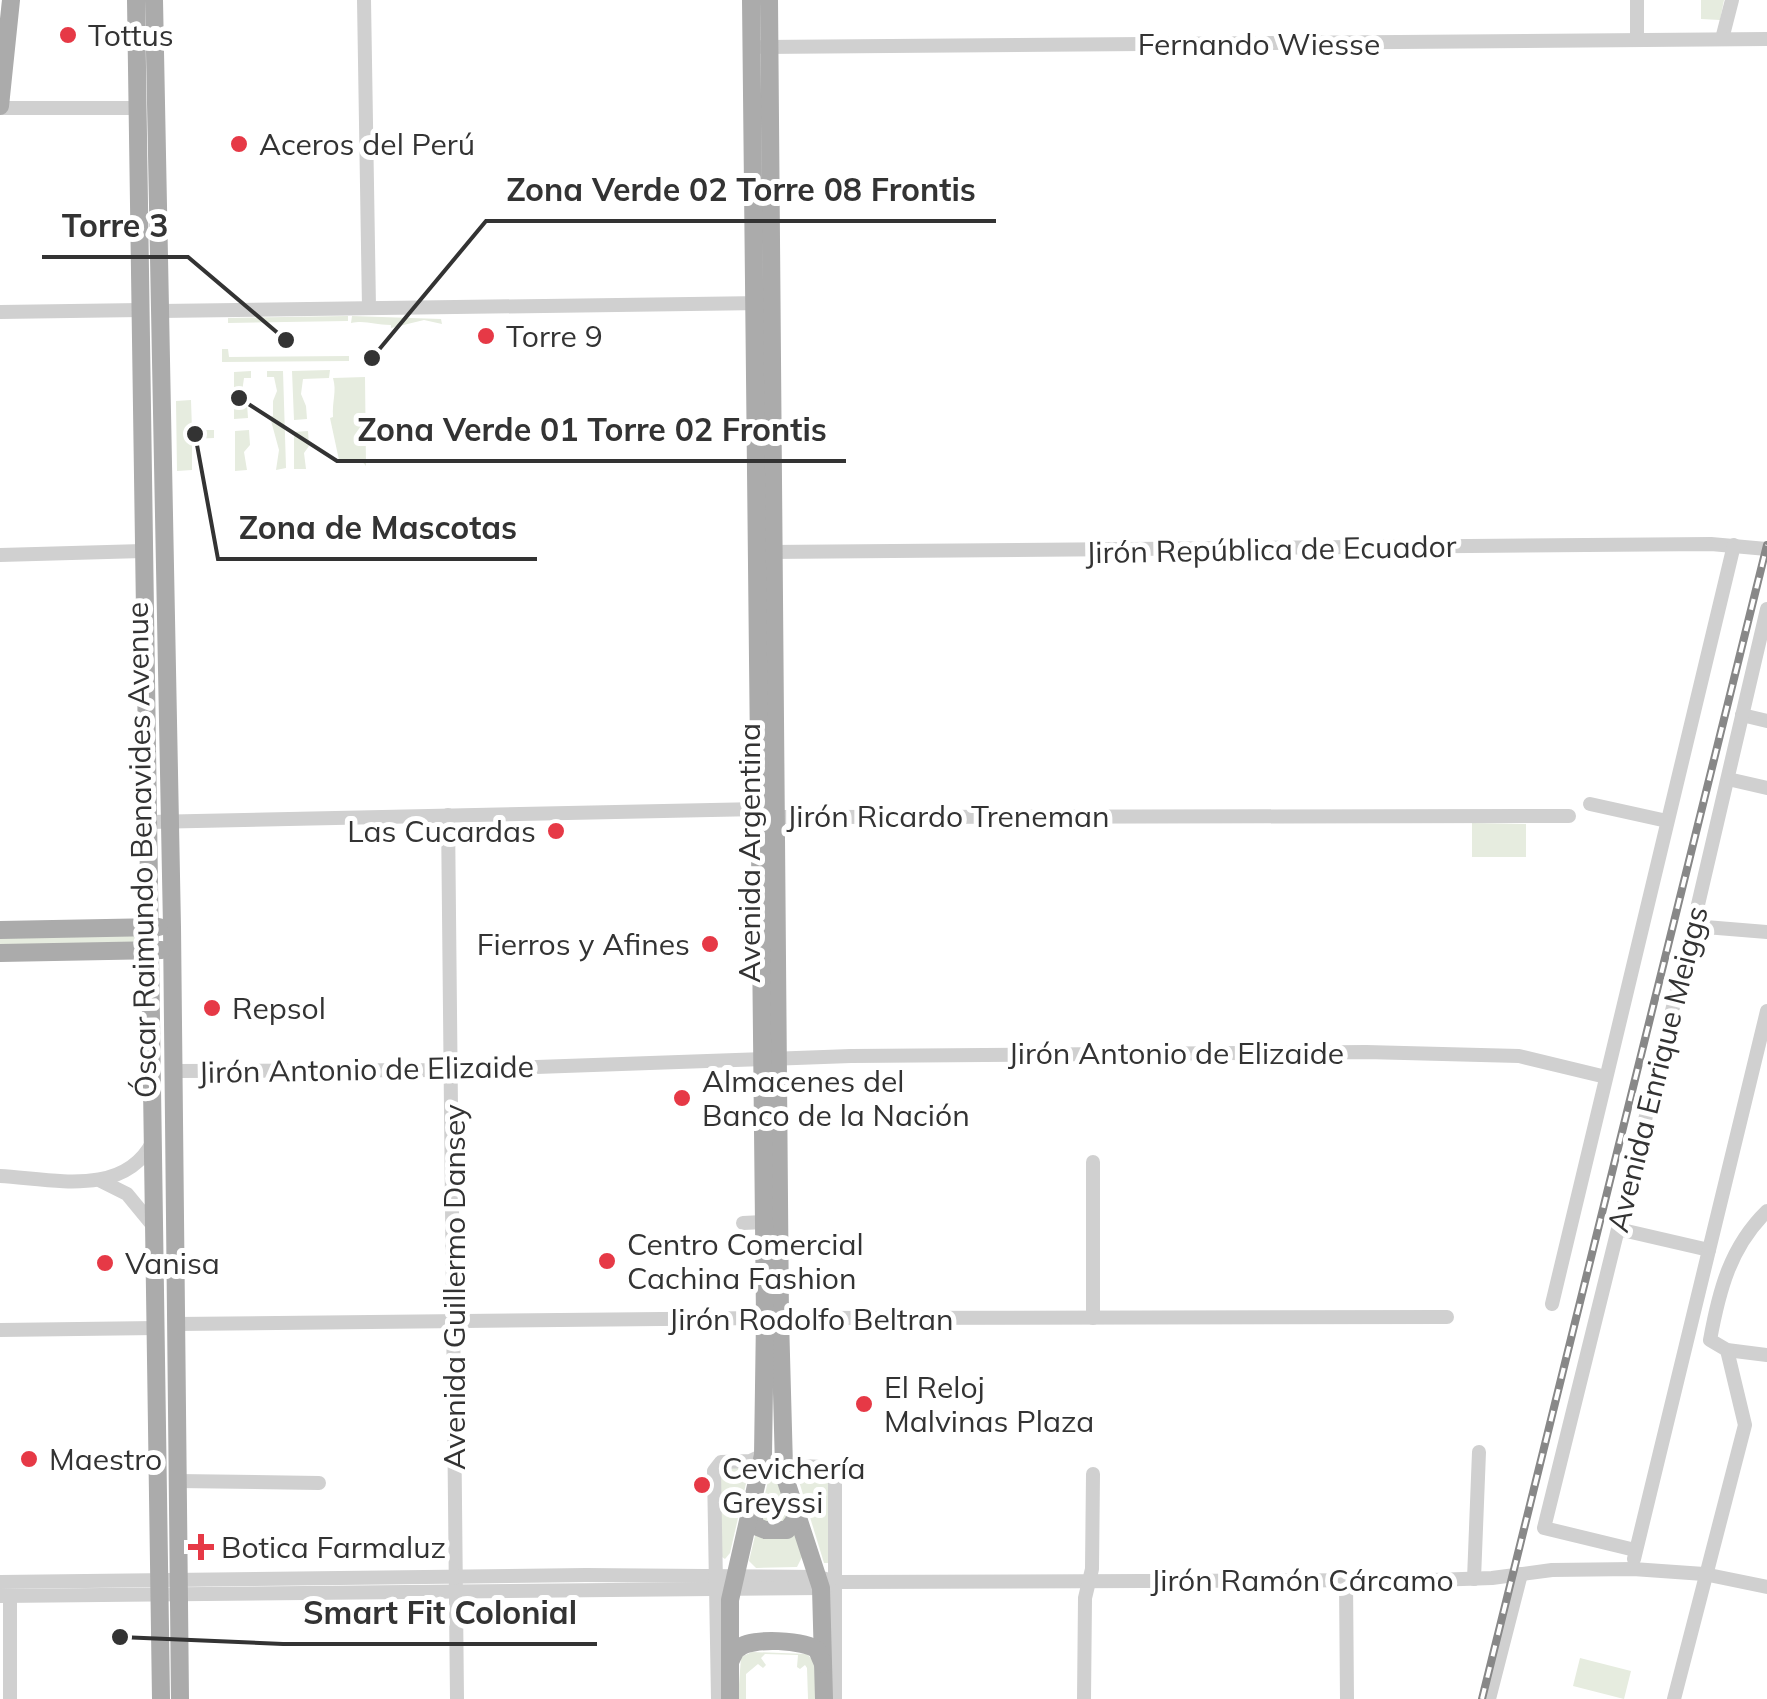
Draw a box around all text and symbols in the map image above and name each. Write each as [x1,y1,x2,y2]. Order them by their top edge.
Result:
place label: Tottus [88,16,174,54]
marker: Tottus [57,24,79,46]
street label: Fernando Wiesse [1138,25,1380,63]
place label: Aceros del Perú [259,125,475,163]
marker: Aceros del Perú [228,133,250,155]
callout: Zona Verde 02 Torre 08 Frontis [486,159,996,221]
text: Zona Verde 02 Torre 08 Frontis [506,169,976,209]
callout: Torre 3 [42,195,188,257]
text: Torre 3 [62,205,168,245]
place label: Torre 9 [506,317,603,355]
marker: Torre 9 [475,325,497,347]
callout: Zona Verde 01 Torre 02 Frontis [337,399,846,461]
text: Zona Verde 01 Torre 02 Frontis [357,409,827,449]
callout: Zona de Mascotas [218,497,537,559]
text: Zona de Mascotas [239,507,517,547]
street label: Jirón República de Ecuador [1085,527,1457,571]
street label: Óscar Raimundo Benavides Avenue [118,602,164,1098]
street label: Avenida Argentina [730,723,768,983]
street label: Jirón Ricardo Treneman [786,797,1110,835]
place label: Las Cucardas [347,812,536,850]
marker: Las Cucardas [545,820,567,842]
street label: Avenida Enrique Meiggs [1598,902,1716,1236]
place label: Fierros y Afines [477,925,690,963]
marker: Fierros y Afines [699,933,721,955]
place label: Repsol [232,989,326,1027]
marker: Repsol [201,997,223,1019]
street label: Jirón Antonio de Elizaide [1008,1034,1344,1072]
street label: Jirón Antonio de Elizaide [198,1047,534,1091]
place label: Almacenes del Banco de la Nación [702,1062,970,1134]
marker: Almacenes del Banco de la Nación [671,1087,693,1109]
street label: Avenida Guillermo Dansey [435,1104,473,1470]
place label: Centro Comercial Cachina Fashion [627,1225,864,1297]
place label: Vanisa [125,1244,220,1282]
marker: Centro Comercial Cachina Fashion [596,1250,618,1272]
marker: Vanisa [94,1252,116,1274]
street label: Jirón Rodolfo Beltran [668,1300,954,1338]
place label: El Reloj Malvinas Plaza [884,1368,1094,1440]
marker: El Reloj Malvinas Plaza [853,1393,875,1415]
place label: Maestro [49,1440,162,1478]
marker: Maestro [18,1448,40,1470]
place label: Cevichería Greyssi [722,1449,865,1521]
marker: Cevichería Greyssi [691,1474,713,1496]
place label: Botica Farmaluz [221,1528,446,1566]
marker: Botica Farmaluz [190,1536,212,1558]
street label: Jirón Ramón Cárcamo [1150,1561,1454,1599]
callout: Smart Fit Colonial [283,1582,597,1644]
text: Smart Fit Colonial [303,1592,577,1632]

